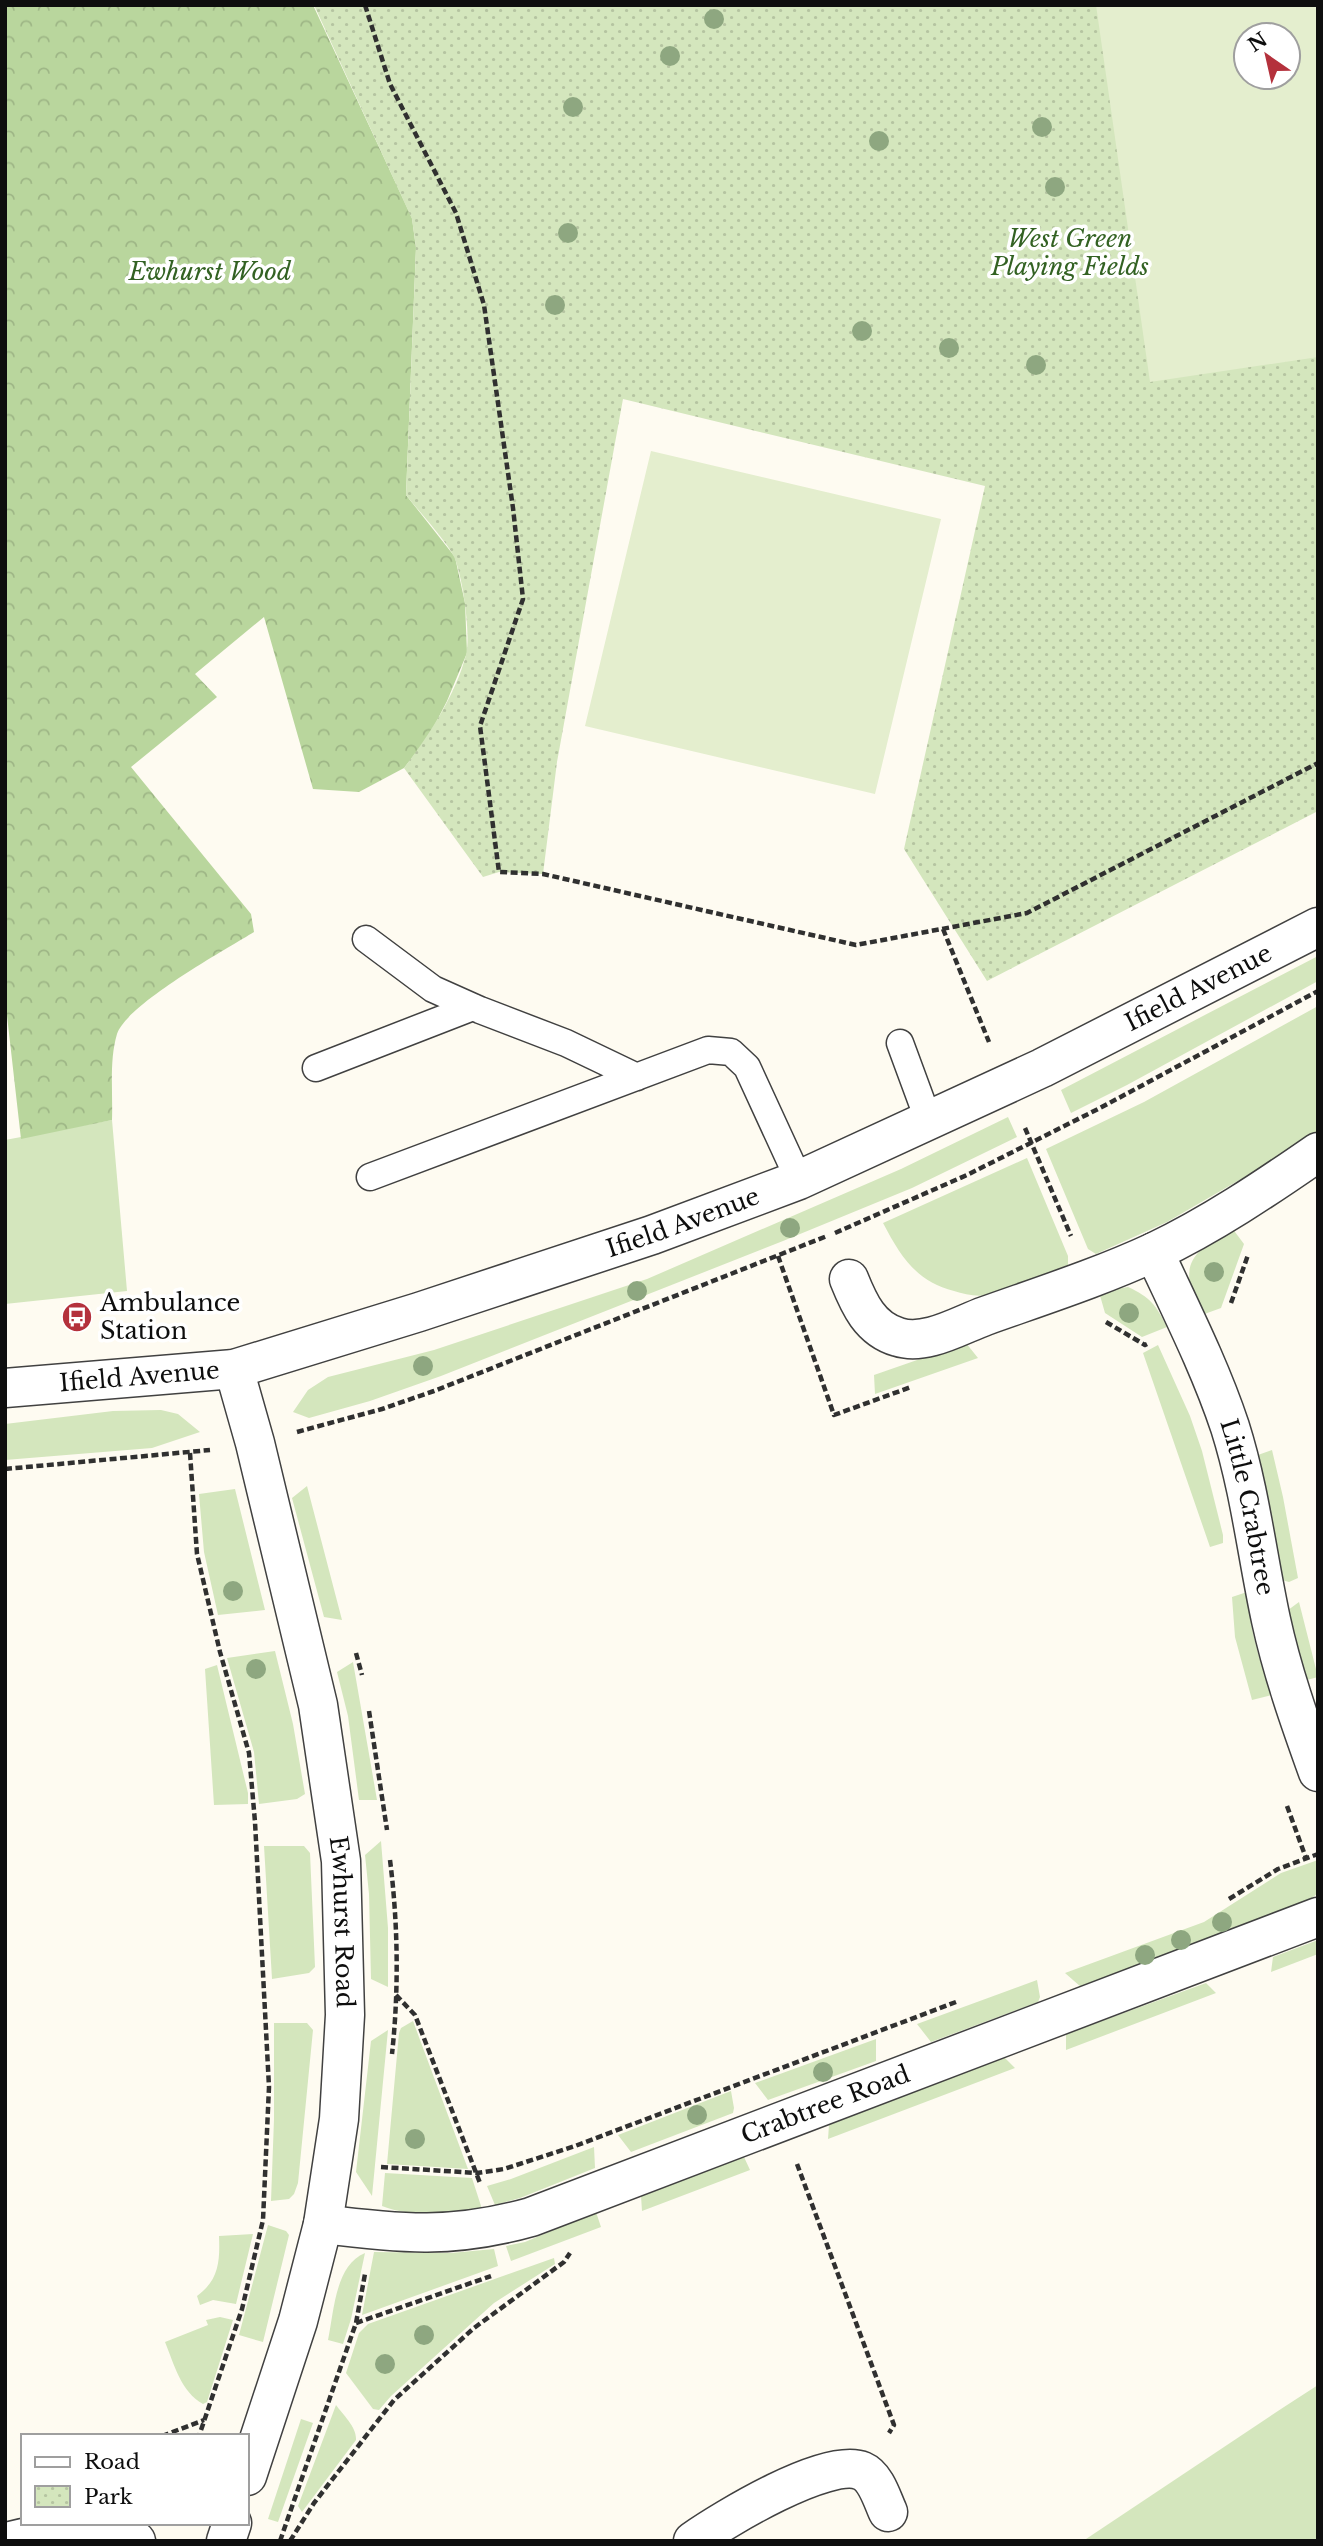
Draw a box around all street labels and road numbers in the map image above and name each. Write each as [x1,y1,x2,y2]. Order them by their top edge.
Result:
street label: Ifield Avenue [1120,938,1276,1037]
street label: Ifield Avenue [603,1181,763,1263]
street label: Ifield Avenue [58,1355,221,1397]
street label: Little Crabtree [1214,1415,1281,1598]
street label: Ewhurst Road [323,1834,360,2008]
street label: Crabtree Road [737,2059,914,2150]

